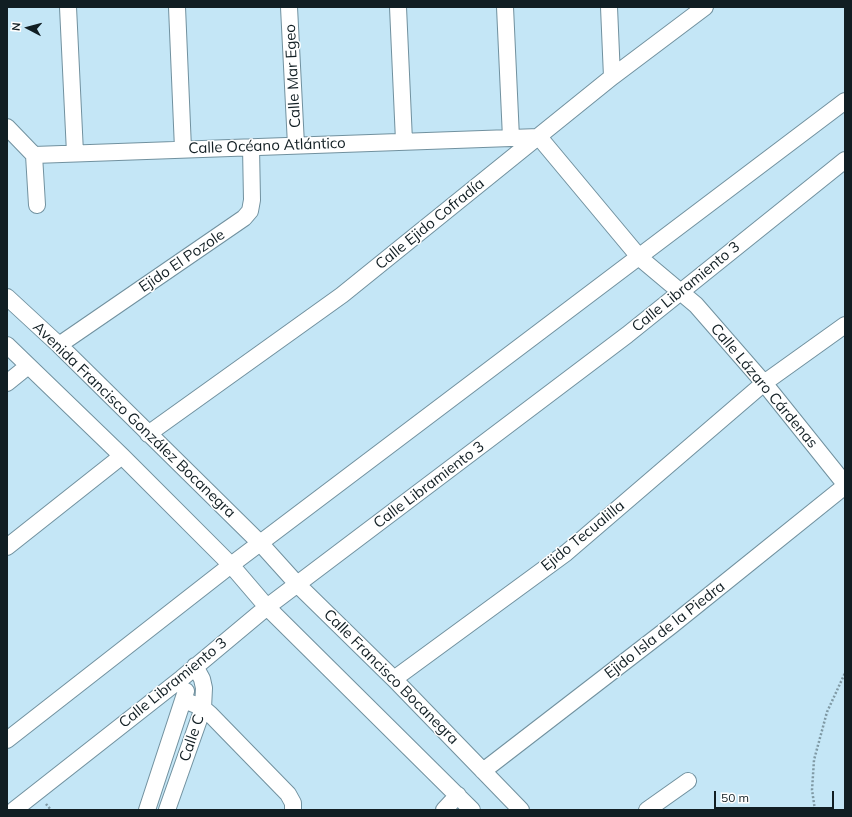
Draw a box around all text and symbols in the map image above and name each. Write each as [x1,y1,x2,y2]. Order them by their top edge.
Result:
north arrow [8,8,48,48]
text: N [9,22,23,32]
street label: Calle Mar Egeo [281,24,305,128]
street label: Calle Océano Atlántico [188,134,346,158]
street label: Calle Ejido Cofradía [372,175,488,273]
street label: Ejido El Pozole [136,226,228,296]
street label: Calle Libramiento 3 [628,238,744,336]
street label: Avenida Francisco González Bocanegra [29,318,239,522]
street label: Calle Lázaro Cárdenas [707,320,821,452]
street label: Calle Libramiento 3 [370,438,488,532]
street label: Ejido Tecualilla [538,497,628,575]
street label: Ejido Isla de la Piedra [601,577,729,683]
street label: Calle Francisco Bocanegra [320,606,462,748]
street label: Calle Libramiento 3 [115,634,231,732]
street label: Calle C [176,712,208,764]
scale bar [716,783,836,809]
text: 50 m [721,790,749,805]

